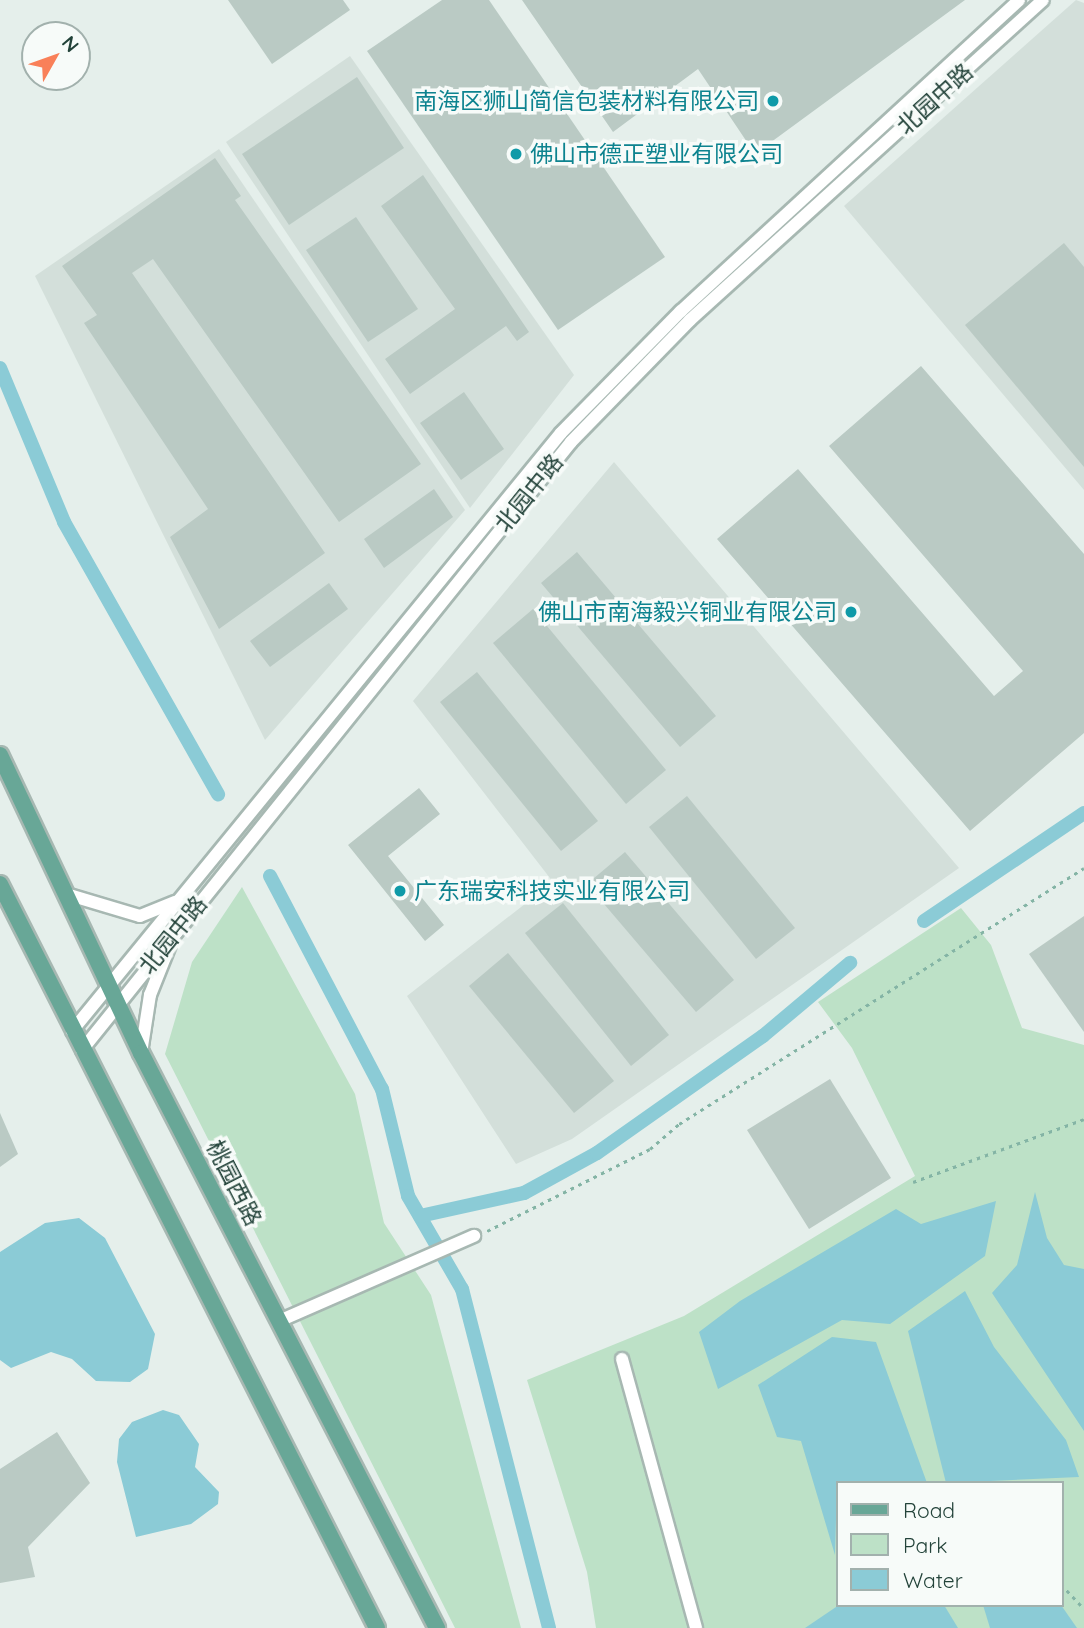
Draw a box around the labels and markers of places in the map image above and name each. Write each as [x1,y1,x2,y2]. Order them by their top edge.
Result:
place label: 南海区狮山简信包装材料有限公司 [414,87,759,115]
marker: 南海区狮山简信包装材料有限公司 [765,93,781,109]
place label: 佛山市德正塑业有限公司 [530,140,783,168]
marker: 佛山市德正塑业有限公司 [508,146,524,162]
place label: 佛山市南海毅兴铜业有限公司 [538,598,837,626]
marker: 佛山市南海毅兴铜业有限公司 [843,604,859,620]
place label: 广东瑞安科技实业有限公司 [414,877,690,905]
marker: 广东瑞安科技实业有限公司 [392,883,408,899]

